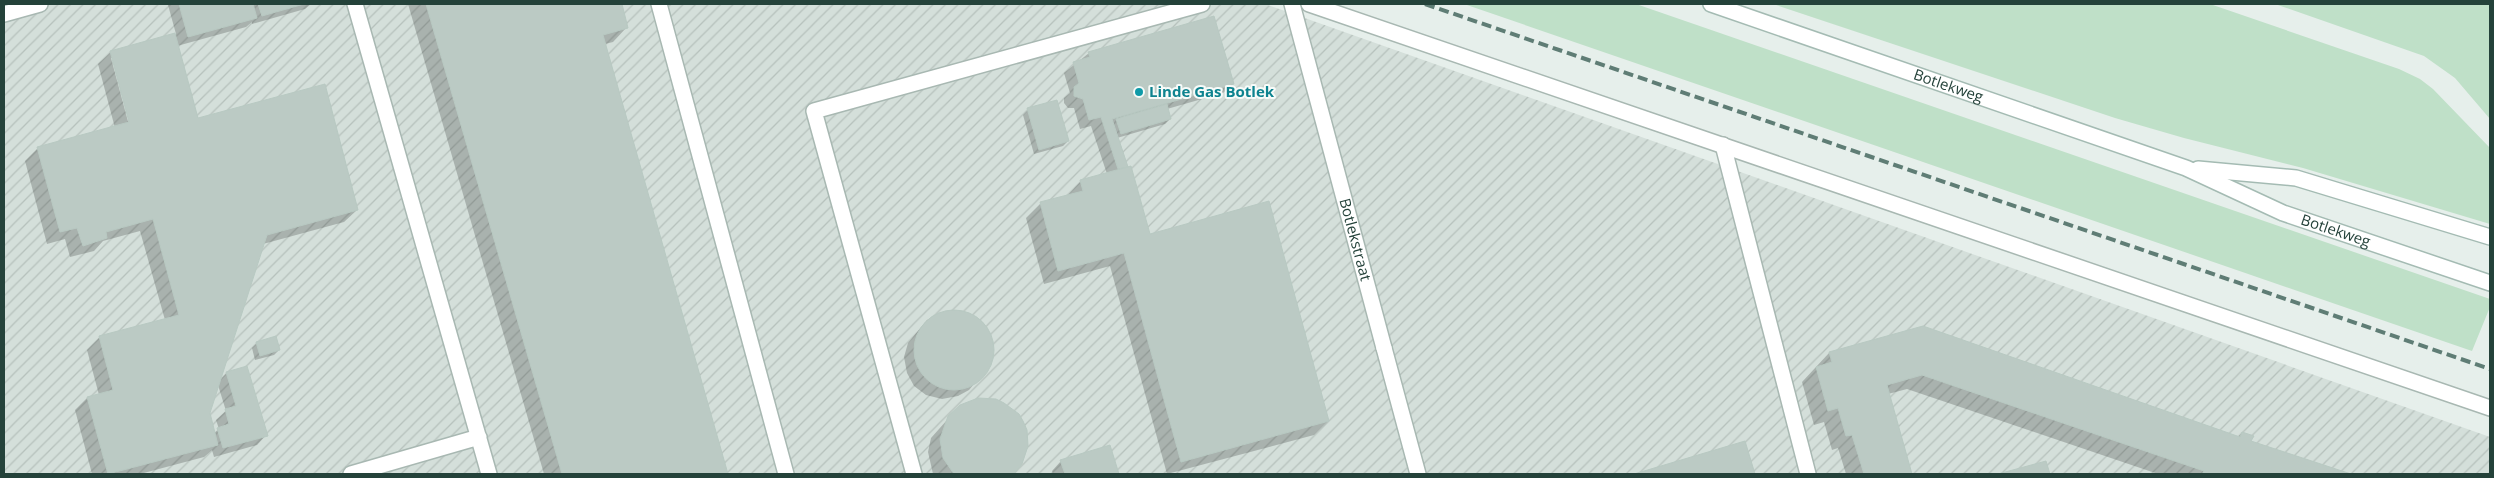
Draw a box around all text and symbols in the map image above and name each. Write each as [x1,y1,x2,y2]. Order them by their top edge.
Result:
street label: Botlekweg [1911,64,1986,106]
place label: Linde Gas Botlek [1149,81,1275,101]
marker: Linde Gas Botlek [1133,86,1145,98]
street label: Botlekstraat [1335,196,1377,283]
street label: Botlekweg [2298,209,2373,251]

